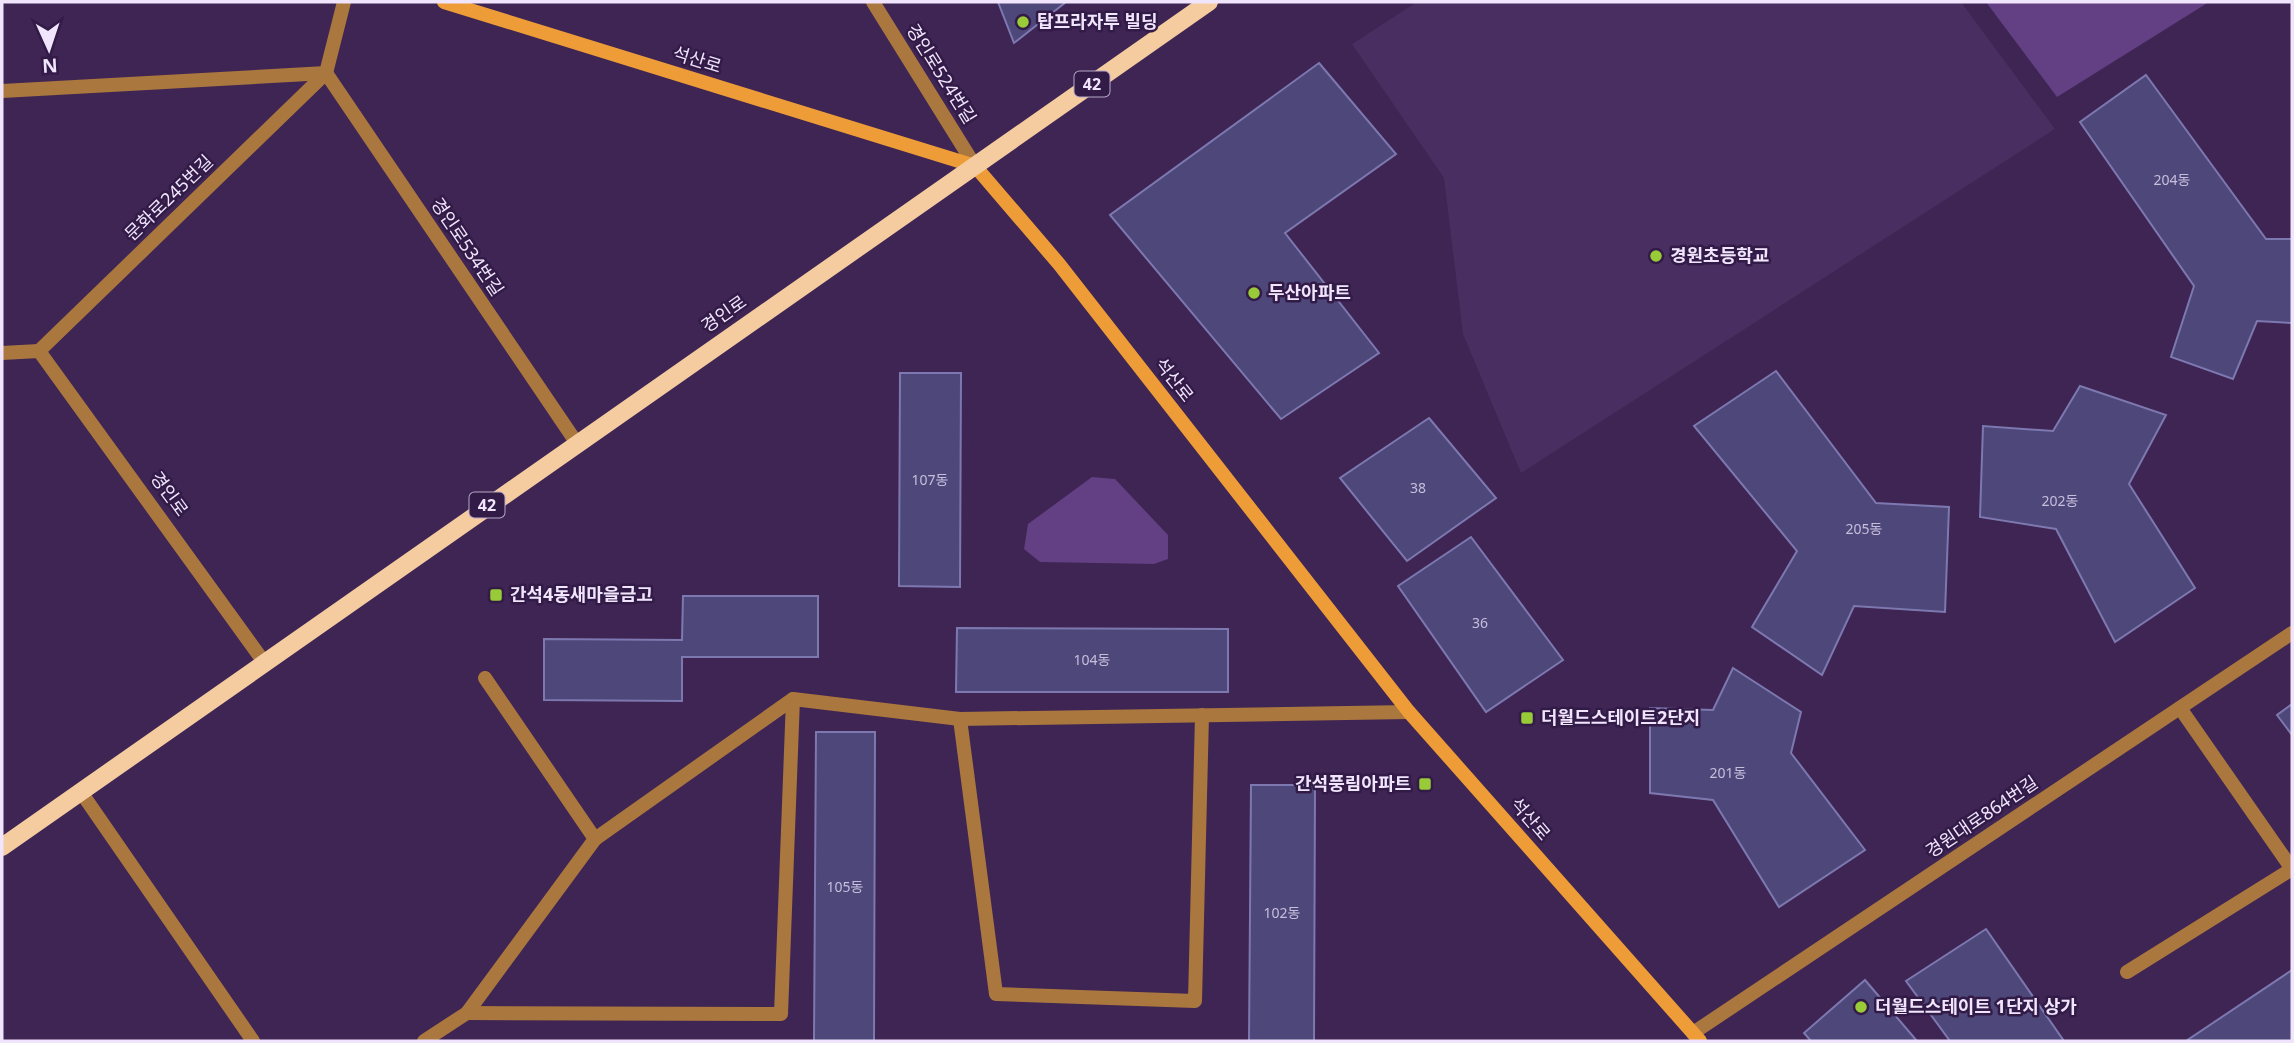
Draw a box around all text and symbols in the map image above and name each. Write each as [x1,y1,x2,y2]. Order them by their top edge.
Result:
place label: 탑프라자투 빌딩 [1037,9,1158,33]
north arrow [14,14,84,84]
marker: 탑프라자투 빌딩 [1015,14,1031,30]
street label: 경인로524번길 [902,19,982,128]
street label: 석산로 [670,40,725,78]
text: N [41,53,58,79]
road number: 42 [1074,72,1110,96]
street label: 문화로245번길 [119,149,218,245]
house number: 204동 [2154,170,2191,189]
street label: 경인로534번길 [426,193,510,300]
place label: 경원초등학교 [1670,243,1769,267]
marker: 경원초등학교 [1648,248,1664,264]
place label: 두산아파트 [1268,280,1351,304]
marker: 두산아파트 [1246,285,1262,301]
street label: 경인로 [696,289,751,337]
street label: 석산로 [1150,352,1200,406]
street label: 경인로 [145,466,194,521]
house number: 107동 [912,470,949,489]
house number: 38 [1410,478,1426,497]
house number: 202동 [2042,491,2079,510]
road number: 42 [470,492,504,518]
house number: 205동 [1846,519,1883,538]
place label: 간석4동새마을금고 [510,582,653,606]
marker: 간석4동새마을금고 [488,587,504,603]
house number: 36 [1472,613,1488,632]
house number: 104동 [1074,650,1111,669]
place label: 더월드스테이트2단지 [1541,705,1700,729]
marker: 더월드스테이트2단지 [1519,710,1535,726]
house number: 201동 [1710,763,1747,782]
street label: 경원대로864번길 [1921,770,2042,863]
place label: 간석풍림아파트 [1295,771,1411,795]
marker: 간석풍림아파트 [1417,776,1433,792]
street label: 석산로 [1505,792,1556,845]
house number: 105동 [827,877,864,896]
house number: 102동 [1264,903,1301,922]
place label: 더월드스테이트 1단지 상가 [1875,994,2077,1018]
marker: 더월드스테이트 1단지 상가 [1853,999,1869,1015]

